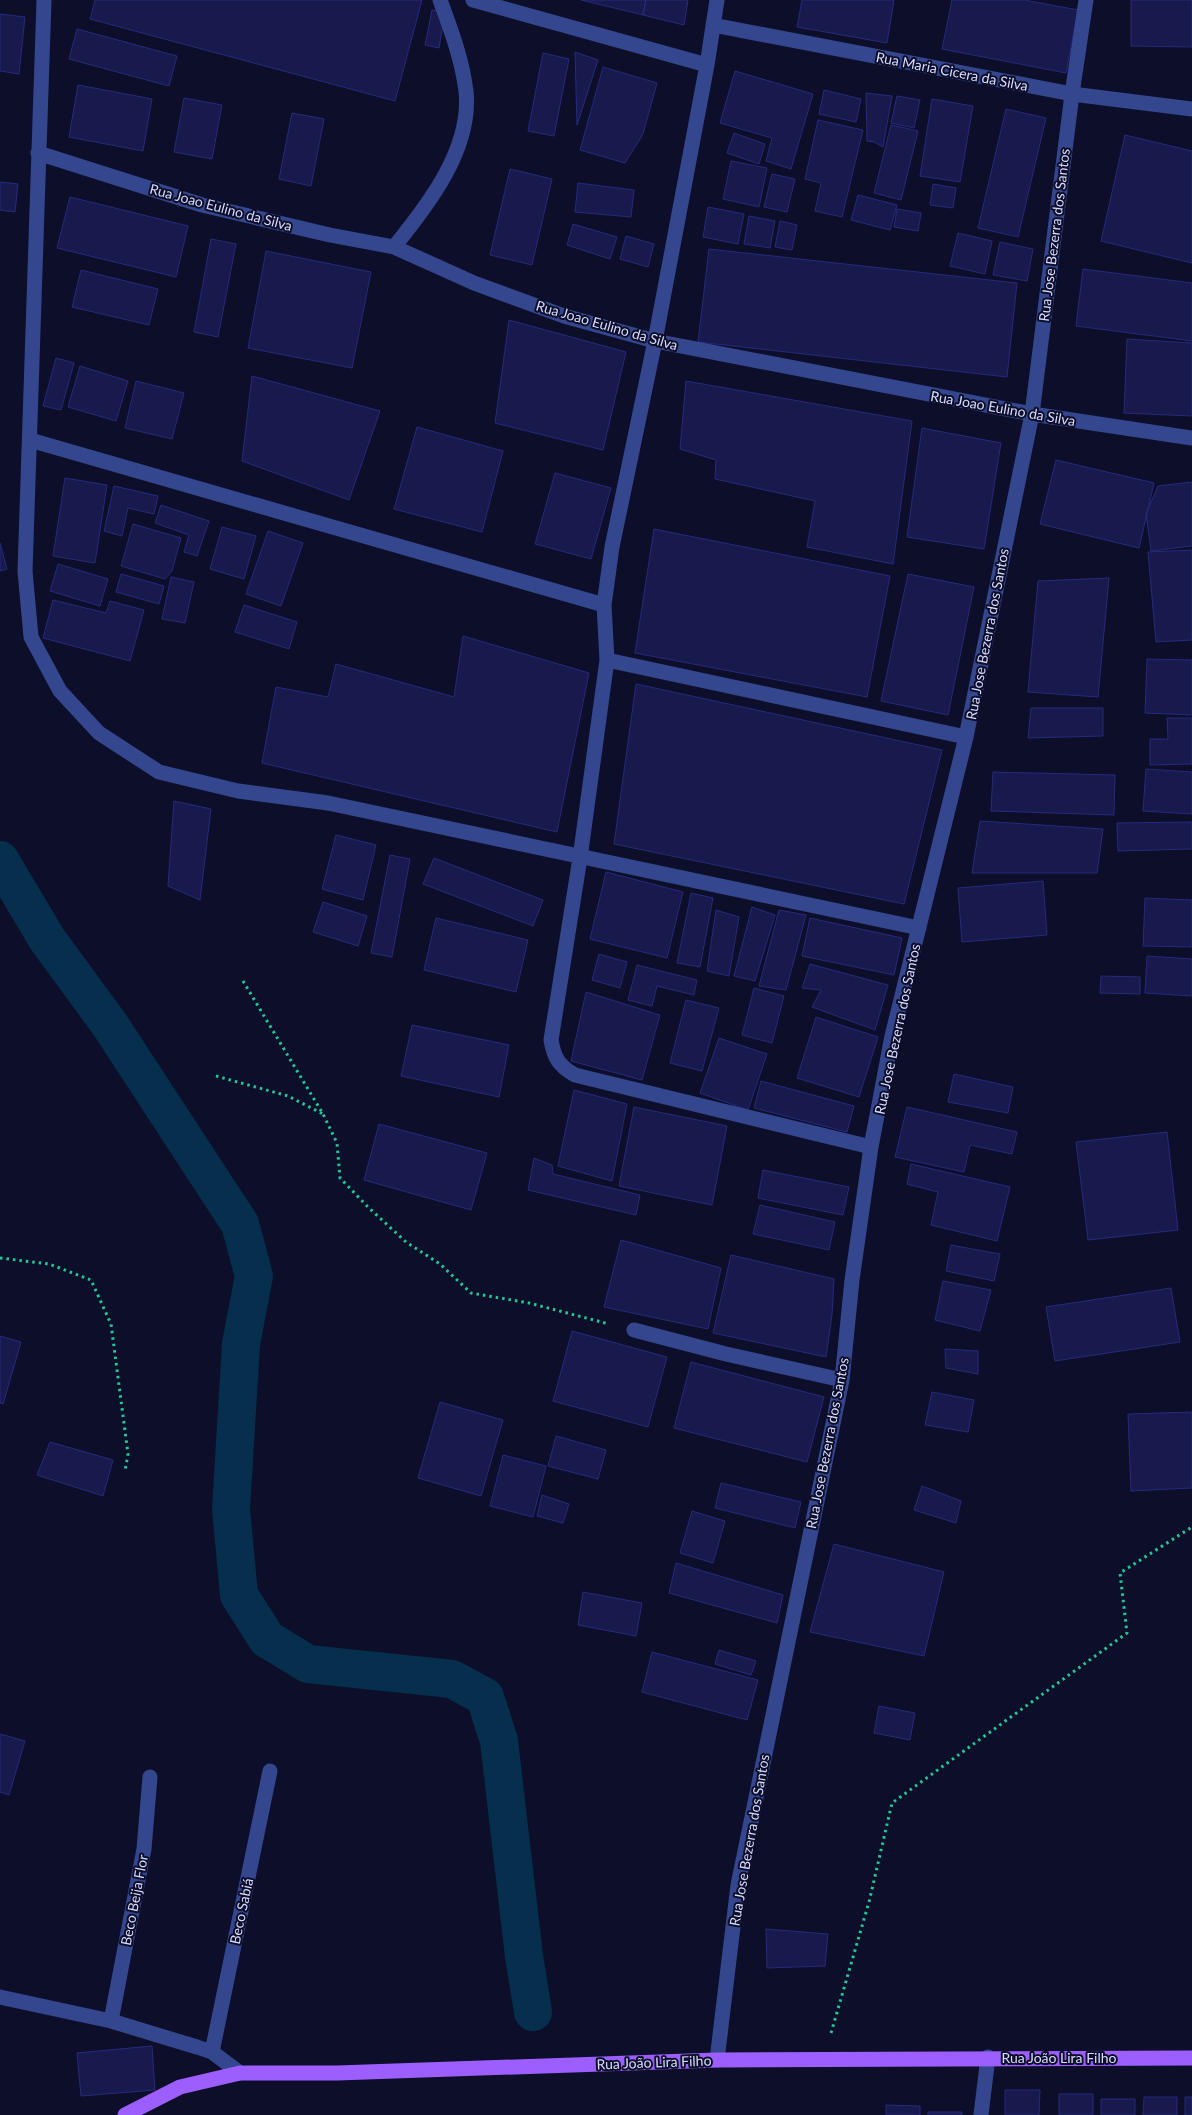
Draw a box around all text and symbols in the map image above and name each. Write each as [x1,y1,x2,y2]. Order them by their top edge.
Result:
street label: Rua Maria Cicera da Silva [875,48,1029,94]
street label: Rua Jose Bezerra dos Santos [1035,148,1073,322]
street label: Rua Joao Eulino da Silva [148,180,294,234]
street label: Rua Joao Eulino da Silva [534,297,680,353]
street label: Rua Joao Eulino da Silva [929,387,1077,429]
street label: Rua Jose Bezerra dos Santos [962,547,1012,721]
street label: Rua Jose Bezerra dos Santos [871,942,923,1116]
street label: Rua Jose Bezerra dos Santos [802,1356,852,1530]
street label: Rua Jose Bezerra dos Santos [726,1753,772,1927]
street label: Beco Beija Flor [117,1853,151,1947]
street label: Beco Sabiá [226,1876,256,1946]
street label: Rua João Lira Filho [1002,2049,1117,2066]
street label: Rua João Lira Filho [596,2051,712,2072]

